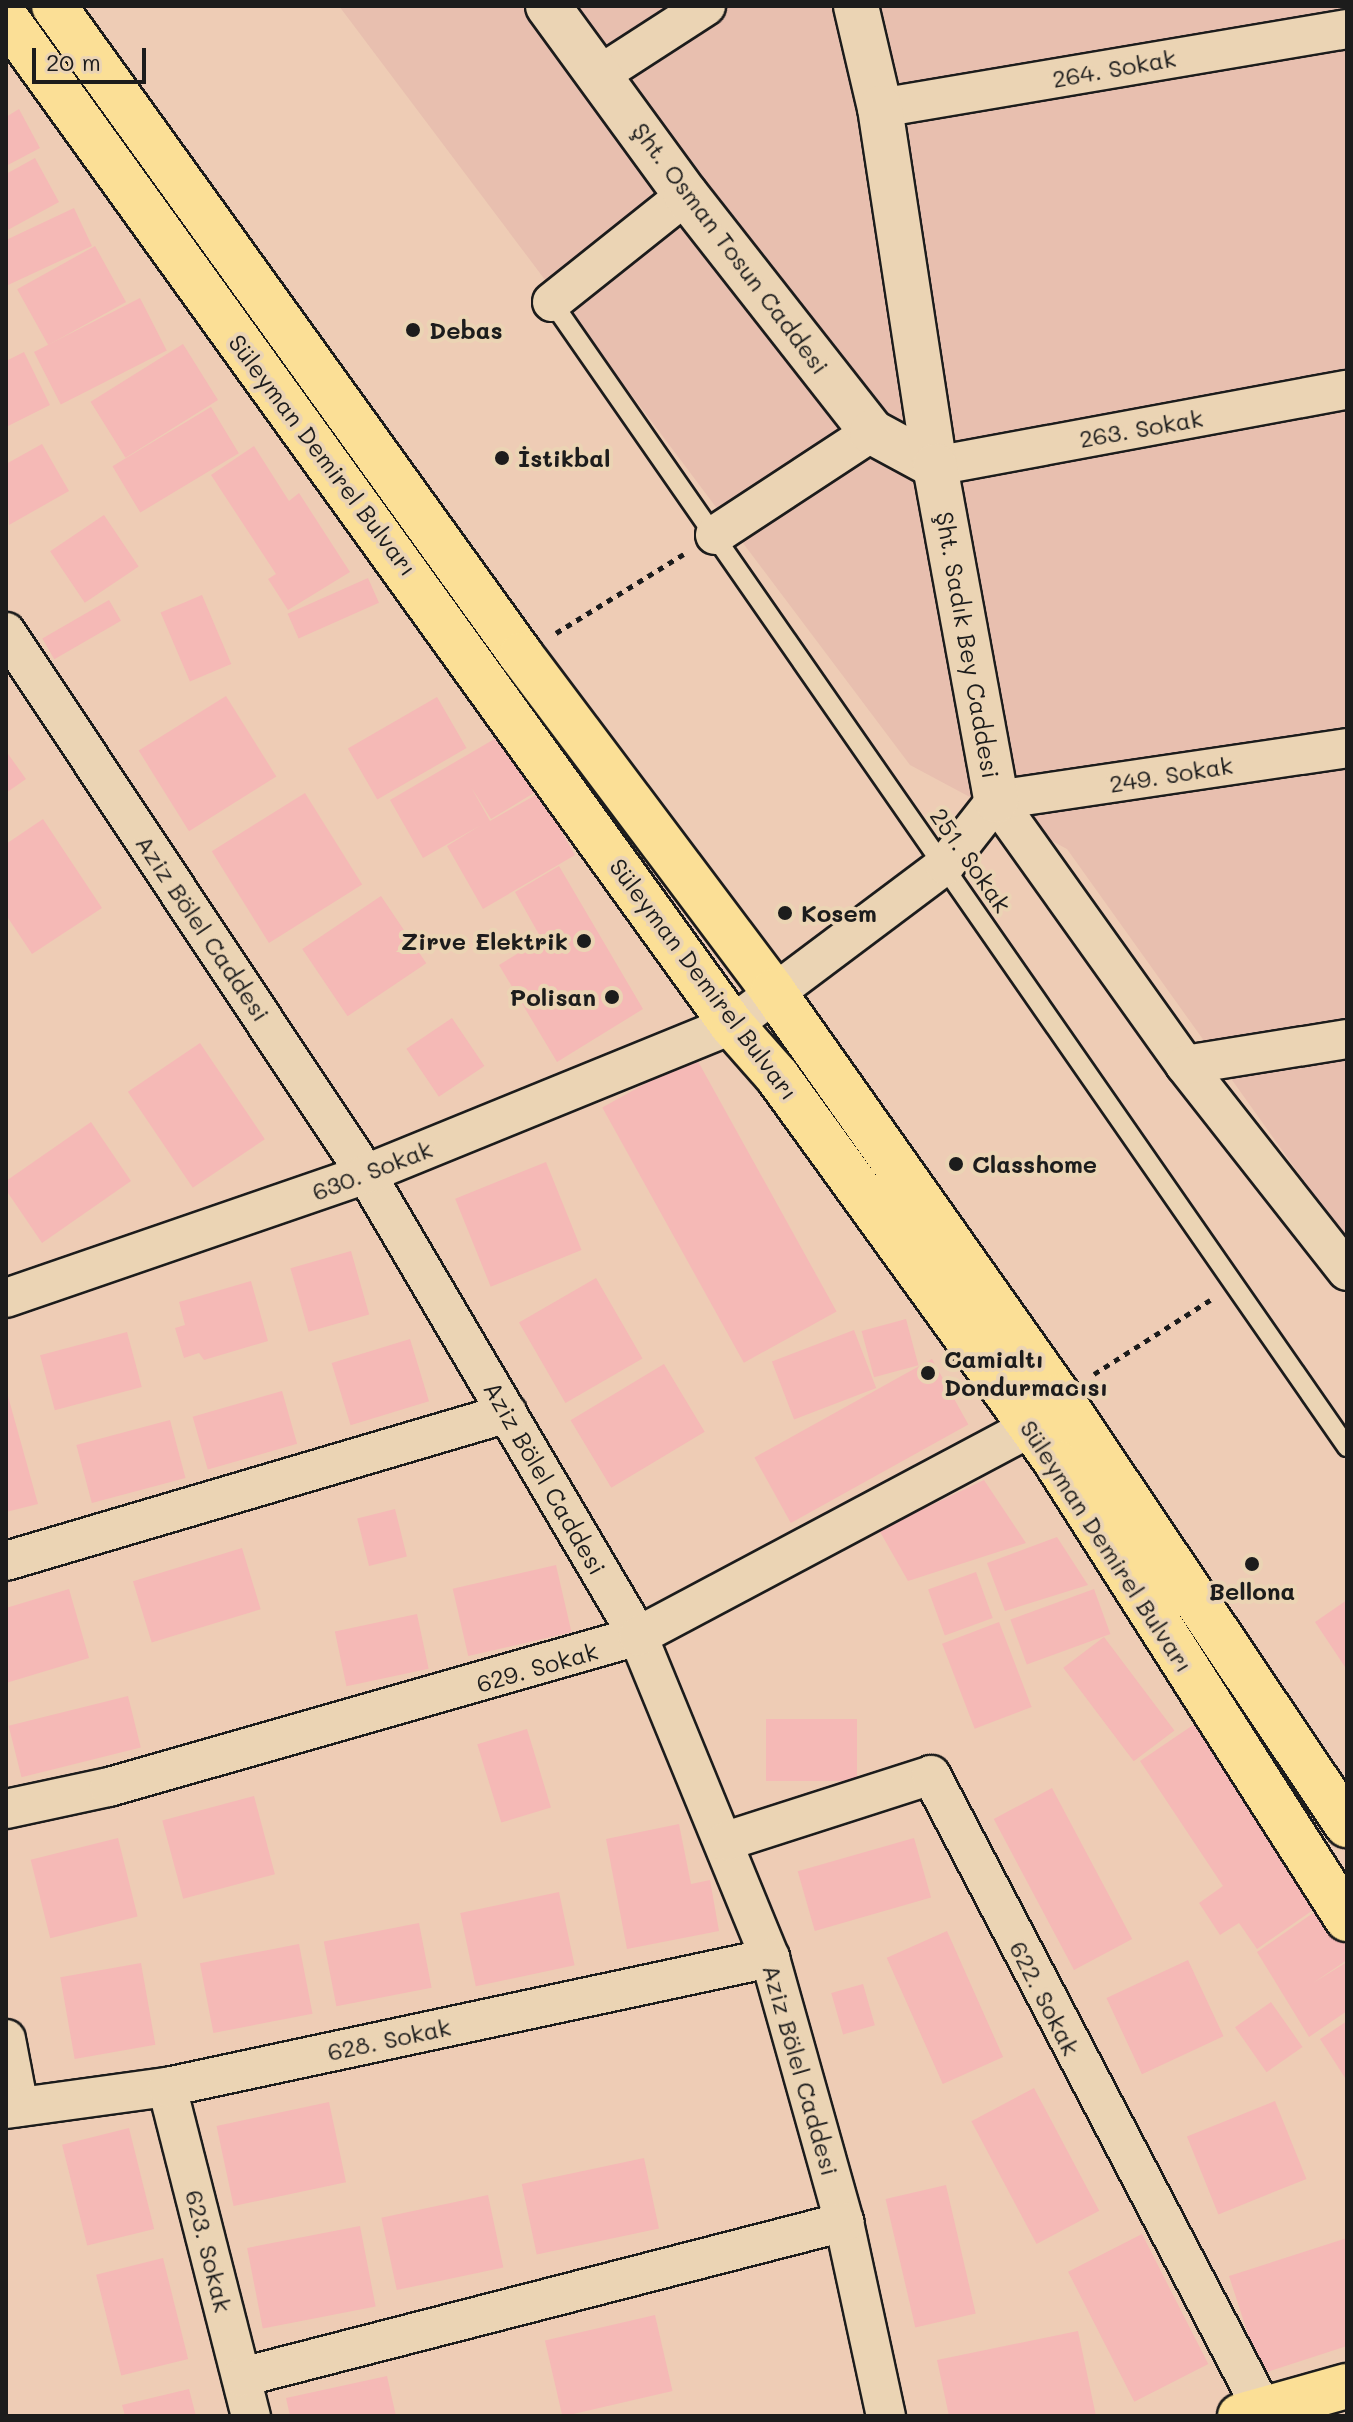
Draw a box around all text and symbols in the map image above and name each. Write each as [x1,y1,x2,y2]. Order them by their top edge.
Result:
scale bar [36,32,150,82]
street label: 264. Sokak [1050,43,1178,93]
text: 20 m [46,46,101,77]
street label: Şht. Osman Tosun Caddesi [627,116,835,380]
place label: Debas [429,316,503,344]
marker: Debas [404,321,422,339]
street label: Süleyman Demirel Bulvarı [223,329,423,581]
street label: 263. Sokak [1077,403,1205,453]
place label: İstikbal [518,444,611,472]
marker: İstikbal [493,449,511,467]
street label: Şht. Sadık Bey Caddesi [930,509,1006,781]
street label: 249. Sokak [1107,750,1235,798]
street label: 251. Sokak [924,802,1018,918]
street label: Aziz Bölel Caddesi [130,829,276,1027]
street label: Süleyman Demirel Bulvarı [604,853,804,1105]
place label: Kosem [801,899,877,927]
marker: Kosem [776,904,794,922]
place label: Zirve Elektrik [401,927,568,955]
marker: Zirve Elektrik [575,932,593,950]
place label: Polisan [510,983,596,1011]
marker: Polisan [603,988,621,1006]
street label: 630. Sokak [308,1134,436,1206]
place label: Classhome [972,1150,1097,1178]
marker: Classhome [947,1155,965,1173]
place label: Camialtı Dondurmacısı [944,1345,1108,1401]
marker: Camialtı Dondurmacısı [919,1364,937,1382]
street label: Aziz Bölel Caddesi [478,1376,612,1580]
street label: Süleyman Demirel Bulvarı [1015,1415,1199,1677]
marker: Bellona [1243,1555,1261,1573]
place label: Bellona [1209,1577,1295,1605]
street label: 629. Sokak [473,1636,601,1698]
street label: 622. Sokak [1004,1936,1086,2060]
street label: Aziz Bölel Caddesi [757,1961,845,2179]
street label: 628. Sokak [325,2012,453,2066]
street label: 623. Sokak [180,2187,238,2315]

